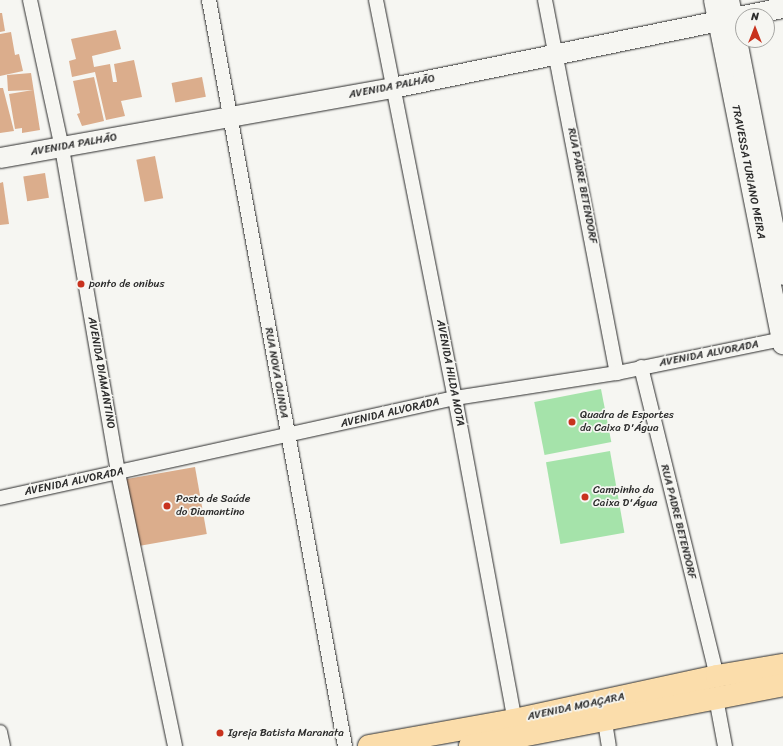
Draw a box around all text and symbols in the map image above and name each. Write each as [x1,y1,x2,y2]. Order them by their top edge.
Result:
text: N [751,7,759,26]
north arrow [735,8,775,48]
street label: AVENIDA PALHÃO [348,72,436,102]
street label: TRAVESSA TURIANO MEIRA [728,103,768,241]
street label: RUA PADRE BETENDORF [564,127,600,245]
street label: AVENIDA PALHÃO [30,131,118,159]
place label: ponto de onibus [89,277,164,291]
marker: ponto de onibus [76,279,86,289]
street label: AVENIDA DIAMANTINO [84,315,118,431]
street label: AVENIDA HILDA MOTA [433,318,467,428]
street label: RUA NOVA OLINDA [262,327,290,419]
street label: AVENIDA ALVORADA [658,338,760,370]
street label: AVENIDA ALVORADA [339,395,441,431]
place label: Quadra de Esportes da Caixa D'Água [580,409,674,435]
marker: Quadra de Esportes da Caixa D'Água [567,417,577,427]
street label: RUA PADRE BETENDORF [657,464,699,580]
street label: AVENIDA ALVORADA [23,465,125,499]
place label: Campinho da Caixa D'Água [593,484,657,510]
marker: Campinho da Caixa D'Água [580,492,590,502]
place label: Posto de Saúde do Diamantino [176,493,251,519]
marker: Posto de Saúde do Diamantino [161,500,173,512]
street label: AVENIDA MOAÇARA [526,690,626,724]
place label: Igreja Batista Maranata [228,726,344,740]
marker: Igreja Batista Maranata [215,728,225,738]

